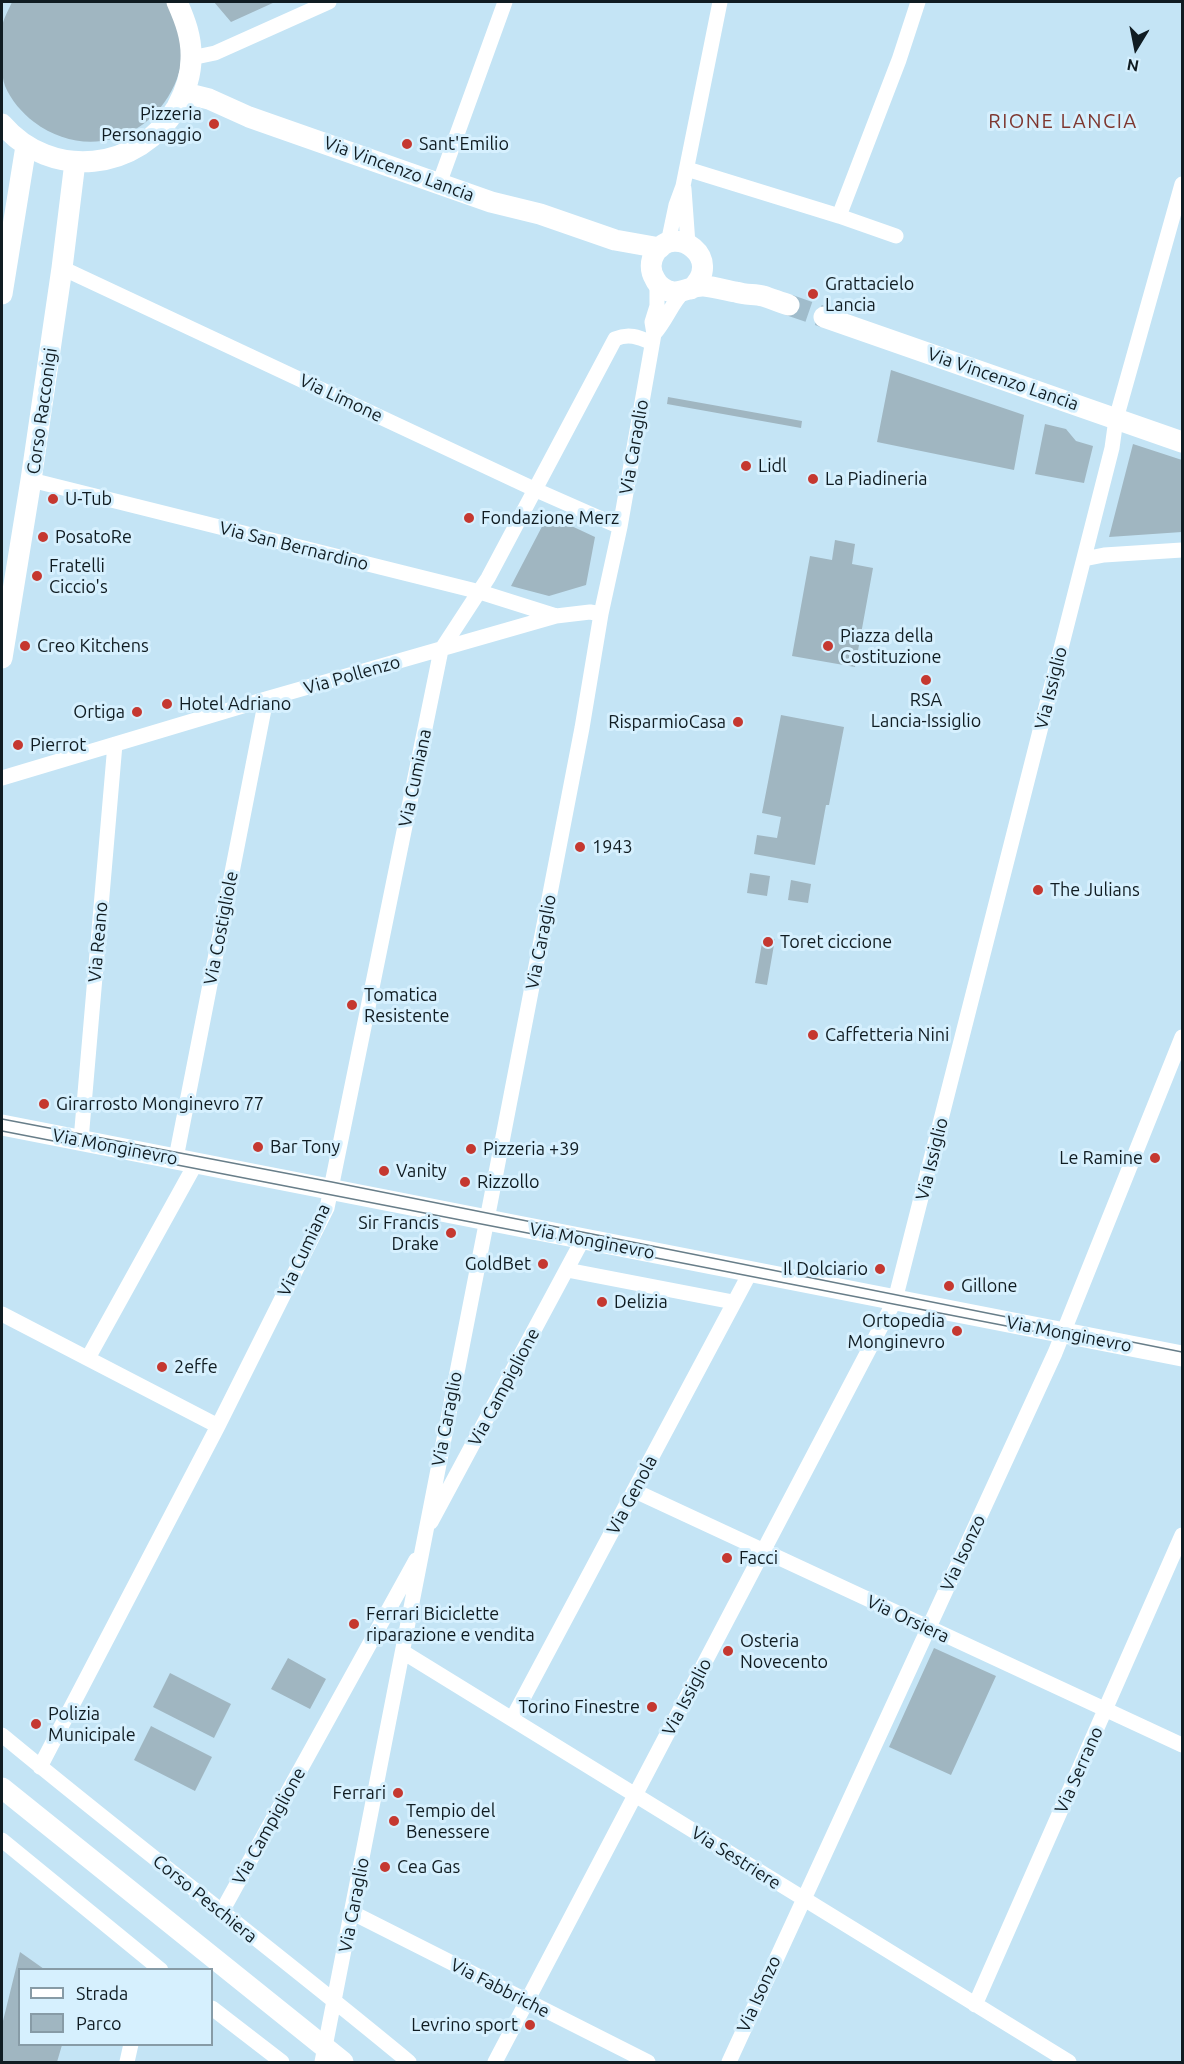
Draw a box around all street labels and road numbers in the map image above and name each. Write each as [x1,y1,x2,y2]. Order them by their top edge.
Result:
street label: Via Vincenzo Lancia [321,132,477,206]
street label: Via Vincenzo Lancia [925,343,1081,415]
street label: Corso Racconigi [22,346,62,476]
street label: Via Limone [296,369,386,427]
street label: Via Caraglio [615,398,653,496]
street label: Via San Bernardino [217,517,371,575]
street label: Via Issiglio [1030,644,1072,732]
street label: Via Pollenzo [301,651,403,699]
street label: Via Cumiana [394,727,436,829]
street label: Via Costigliole [199,869,243,987]
street label: Via Caraglio [521,893,561,991]
street label: Via Reano [84,901,112,983]
street label: Via Issiglio [911,1115,953,1203]
street label: Via Monginevro [50,1124,180,1170]
street label: Via Cumiana [273,1200,335,1300]
street label: Via Monginevro [527,1218,657,1264]
street label: Via Monginevro [1004,1311,1134,1357]
street label: Via Campiglione [464,1324,544,1450]
street label: Via Caraglio [427,1370,467,1468]
street label: Via Genola [602,1452,662,1538]
street label: Via Isonzo [936,1511,990,1595]
street label: Via Orsiera [863,1590,953,1648]
street label: Via Issiglio [658,1655,716,1739]
street label: Via Serrano [1050,1723,1108,1817]
street label: Via Campiglione [228,1764,310,1888]
street label: Via Sestriere [687,1822,785,1894]
street label: Corso Peschiera [148,1850,262,1948]
street label: Via Caraglio [334,1856,374,1954]
street label: Via Isonzo [733,1952,785,2036]
street label: Via Fabbriche [447,1954,553,2022]

